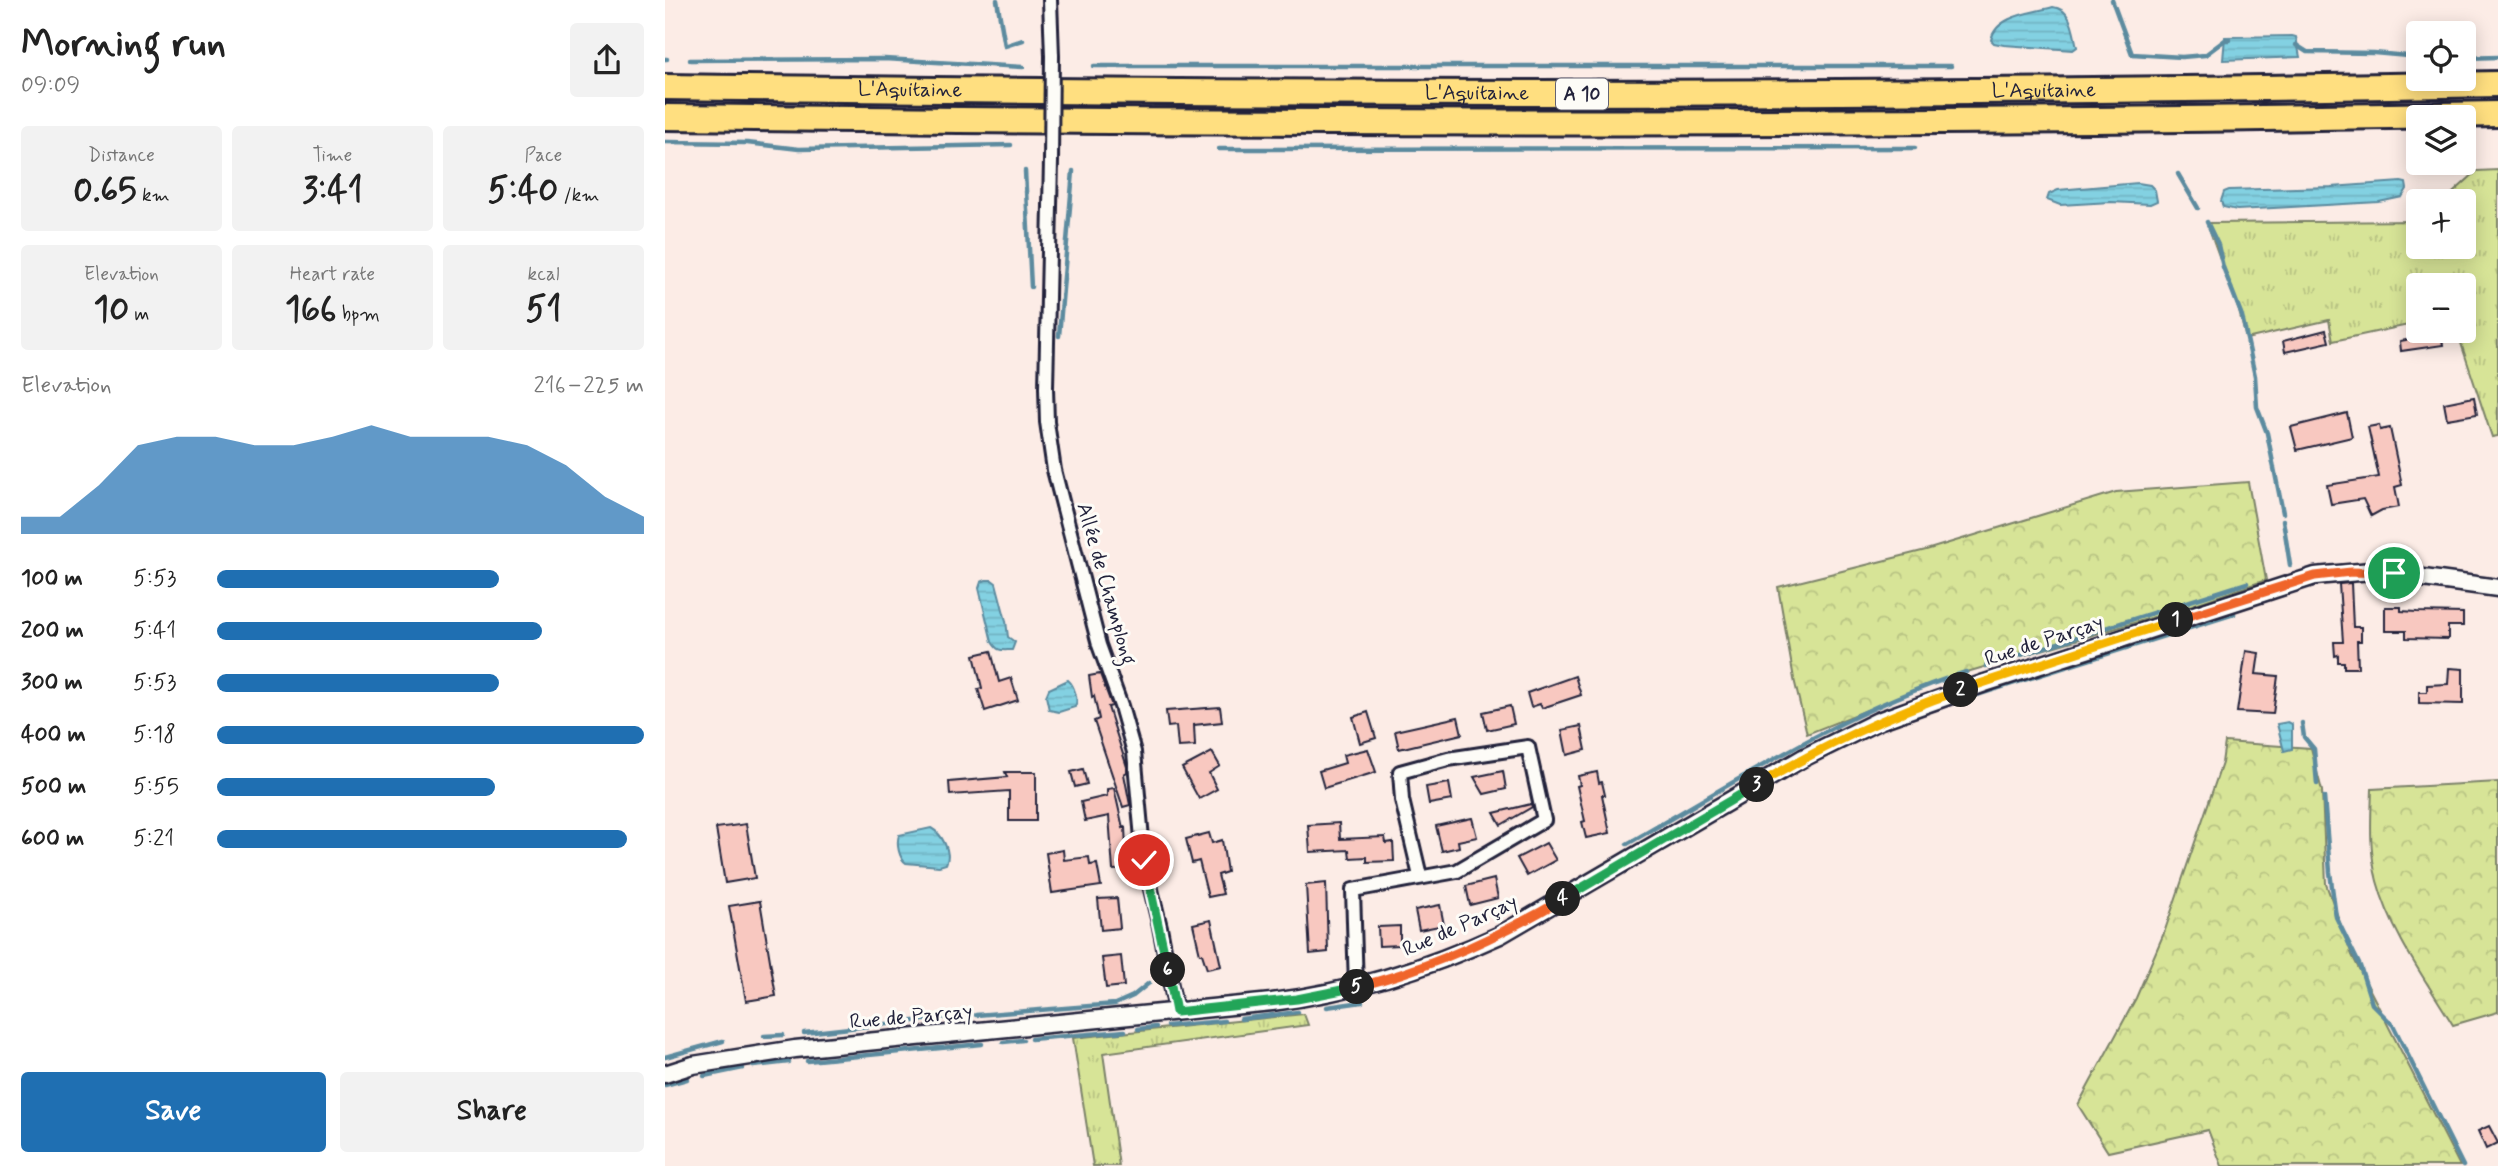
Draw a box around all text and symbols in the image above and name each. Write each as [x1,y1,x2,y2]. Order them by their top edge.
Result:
text: Morning run [21,20,226,69]
map controls [2406,21,2476,343]
button: locate [2406,21,2476,91]
button: share [570,23,644,97]
text: 09:09 [21,71,80,101]
street label: L'Aquitaine [858,75,962,104]
street label: L'Aquitaine [1992,76,2096,105]
road number: A 10 [1556,78,1608,110]
street label: L'Aquitaine [1425,79,1529,107]
button: layers [2406,105,2476,175]
text: Distance [88,143,155,168]
text: Time [313,143,352,168]
text: Pace [525,143,562,168]
text: 0.65 [73,168,137,214]
text: 3:41 [302,168,363,214]
text: 5:40 [488,168,558,214]
text: km [137,183,170,208]
text: /km [558,183,599,208]
button: + [2406,189,2476,259]
text: Elevation [84,262,159,287]
text: Heart rate [290,262,375,287]
text: kcal [528,262,559,287]
button: − [2406,273,2476,343]
text: 10 [94,287,129,333]
text: 166 [285,287,337,333]
text: 51 [525,287,562,333]
text: m [129,302,149,327]
text: bpm [337,302,380,327]
text: Elevation [21,371,112,401]
text: 216–225 m [534,371,644,401]
street label: Allée de Champlong [1068,500,1143,669]
pin [2364,543,2424,603]
icon: arrive [2375,554,2413,592]
text: 100 m [21,564,83,594]
text: 5:53 [133,564,176,594]
pin: 1 [2159,602,2193,638]
text: 1 [2171,607,2180,632]
street label: Rue de Parçay [1981,609,2107,673]
text: 200 m [21,616,84,646]
text: 5:41 [133,616,176,646]
text: 300 m [21,668,83,698]
text: 5:53 [133,668,176,698]
pin: 2 [1943,672,1979,708]
text: 2 [1956,677,1965,702]
text: 400 m [21,720,86,750]
text: 5:18 [133,720,176,750]
pin: 3 [1739,768,1775,802]
text: 500 m [21,772,86,802]
text: 5:55 [133,772,179,802]
text: 3 [1752,772,1761,797]
text: 600 m [21,824,84,854]
text: 5:21 [133,824,174,854]
pin [1114,830,1174,890]
icon: check [1125,841,1163,879]
pin: 4 [1545,881,1581,916]
text: 4 [1557,886,1568,911]
street label: Rue de Parçay [1398,888,1522,964]
pin: 6 [1151,953,1185,988]
text: 6 [1163,957,1172,982]
pin: 5 [1339,970,1375,1004]
text: 5 [1351,974,1362,999]
street label: Rue de Parçay [848,998,974,1036]
button: Save [21,1072,326,1152]
button: Share [340,1072,644,1152]

